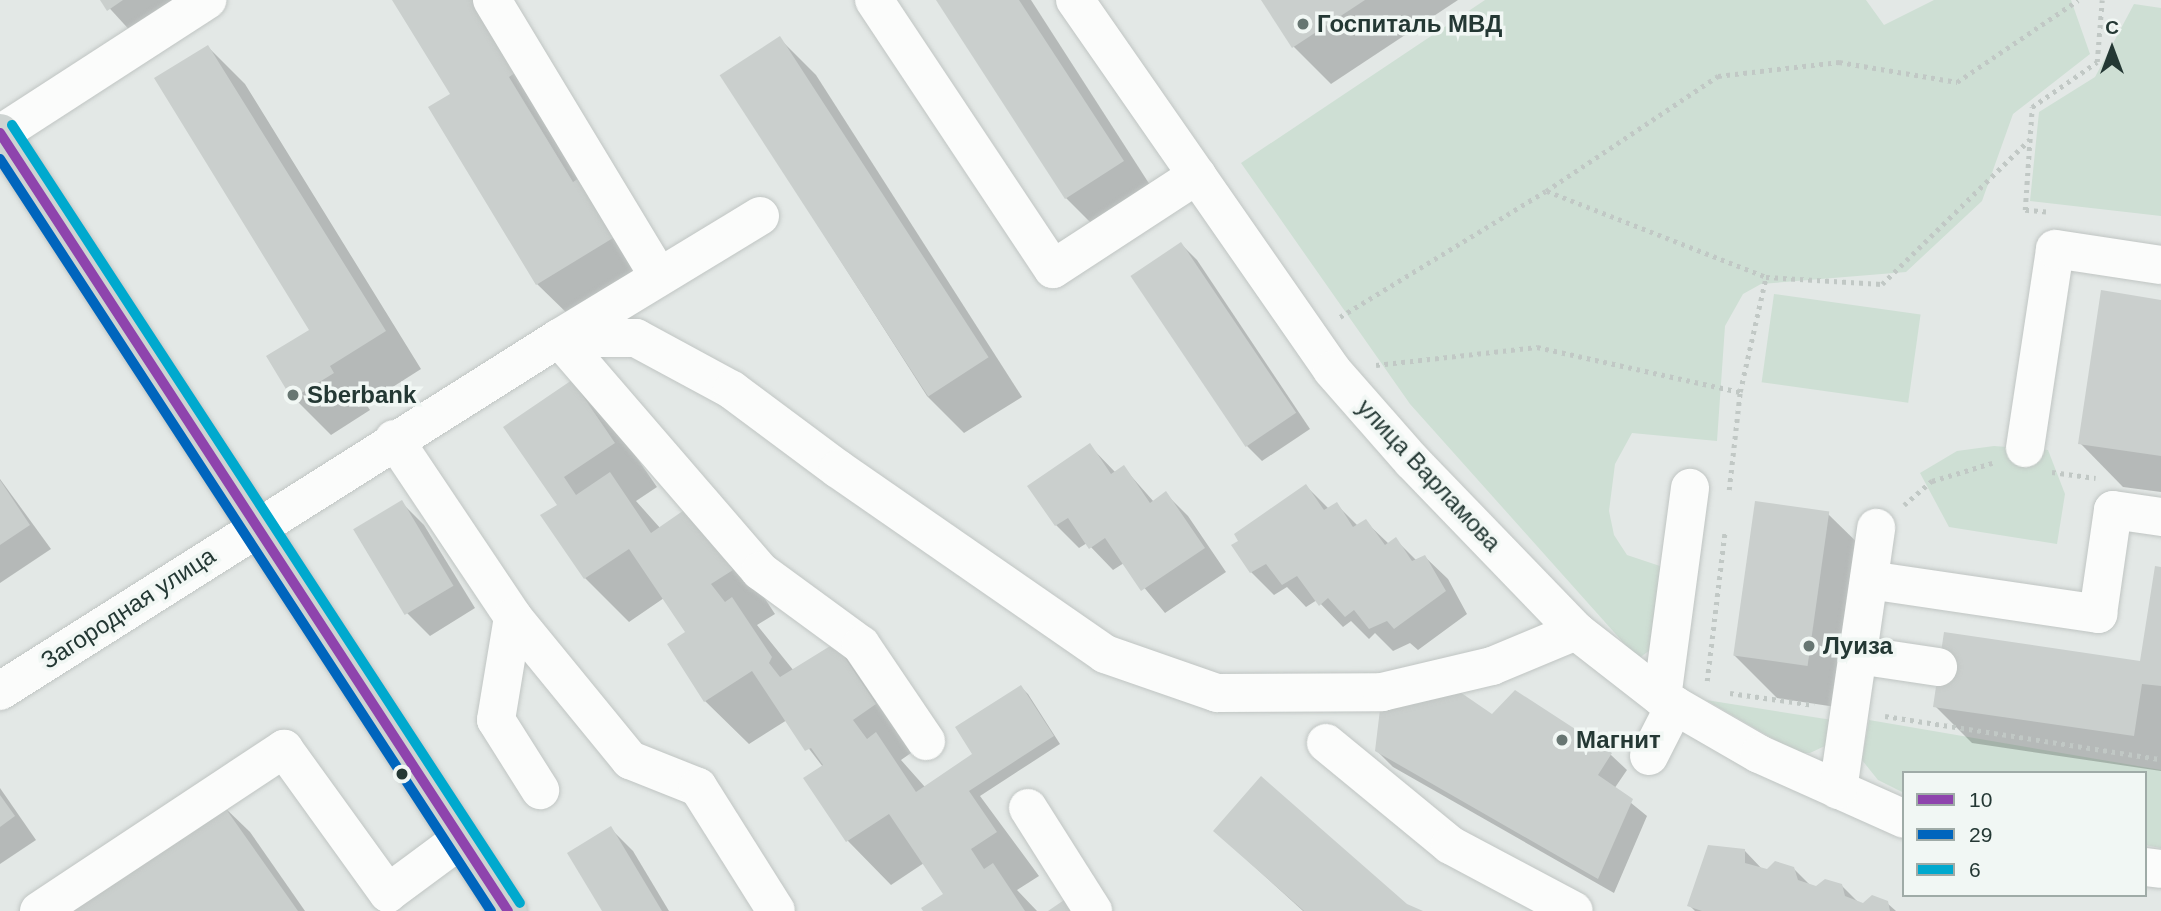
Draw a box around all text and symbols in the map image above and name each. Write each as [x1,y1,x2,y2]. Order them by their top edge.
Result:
place label: Госпиталь МВД [1317,10,1502,38]
north arrow [2077,14,2147,84]
marker: Госпиталь МВД [1295,16,1311,32]
text: С [2105,17,2119,38]
place label: Sberbank [307,381,416,409]
marker: Sberbank [285,387,301,403]
street label: улица Варламова [1351,393,1507,557]
street label: Загородная улица [36,541,220,675]
place label: Луиза [1823,632,1893,660]
marker: Луиза [1801,638,1817,654]
place label: Магнит [1576,726,1661,754]
marker: Магнит [1554,732,1570,748]
unlabelled marker [395,767,409,781]
legend [1902,771,2147,897]
text: 10 [1969,788,1992,811]
text: 29 [1969,823,1992,846]
text: 6 [1969,858,1981,881]

